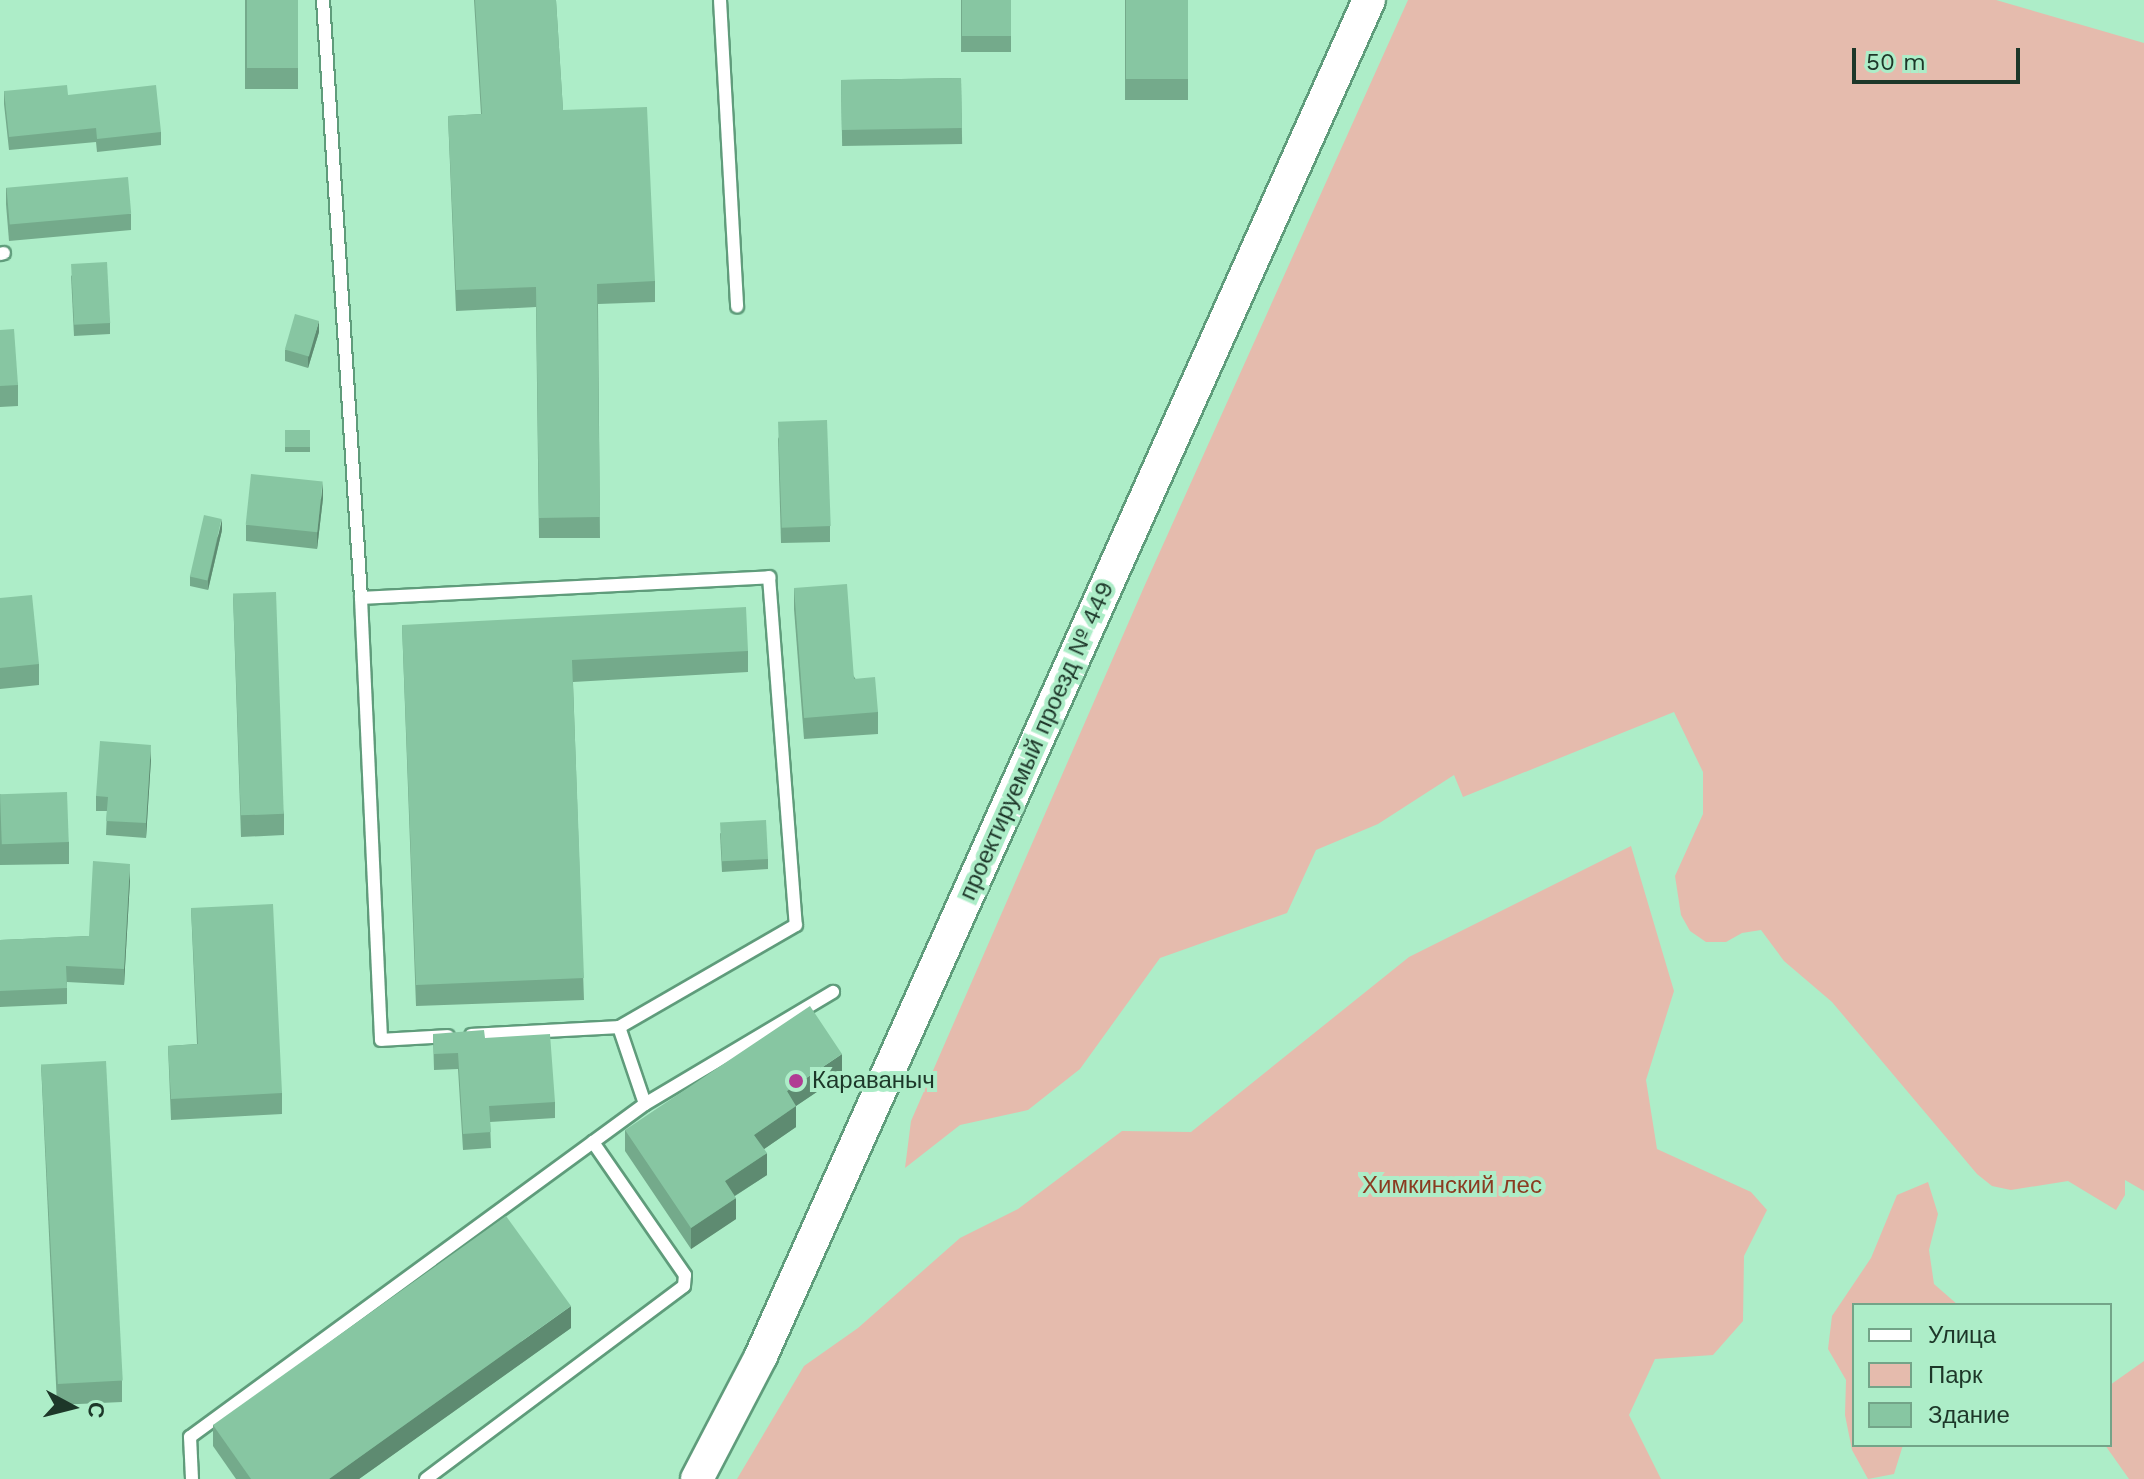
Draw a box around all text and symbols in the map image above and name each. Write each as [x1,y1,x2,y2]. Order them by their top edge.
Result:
scale bar [1856,32,2024,82]
text: 50 m [1866,48,1926,76]
street label: проектируемый проезд № 449 [954,577,1120,905]
place label: Караваныч [812,1067,935,1095]
marker: Караваныч [787,1072,805,1090]
park label: Химкинский лес [1362,1172,1542,1200]
legend [1852,1303,2112,1447]
text: Улица [1928,1321,1996,1349]
text: Парк [1928,1361,1982,1389]
north arrow [32,1367,112,1447]
text: С [83,1401,110,1419]
text: Здание [1928,1401,2010,1429]

